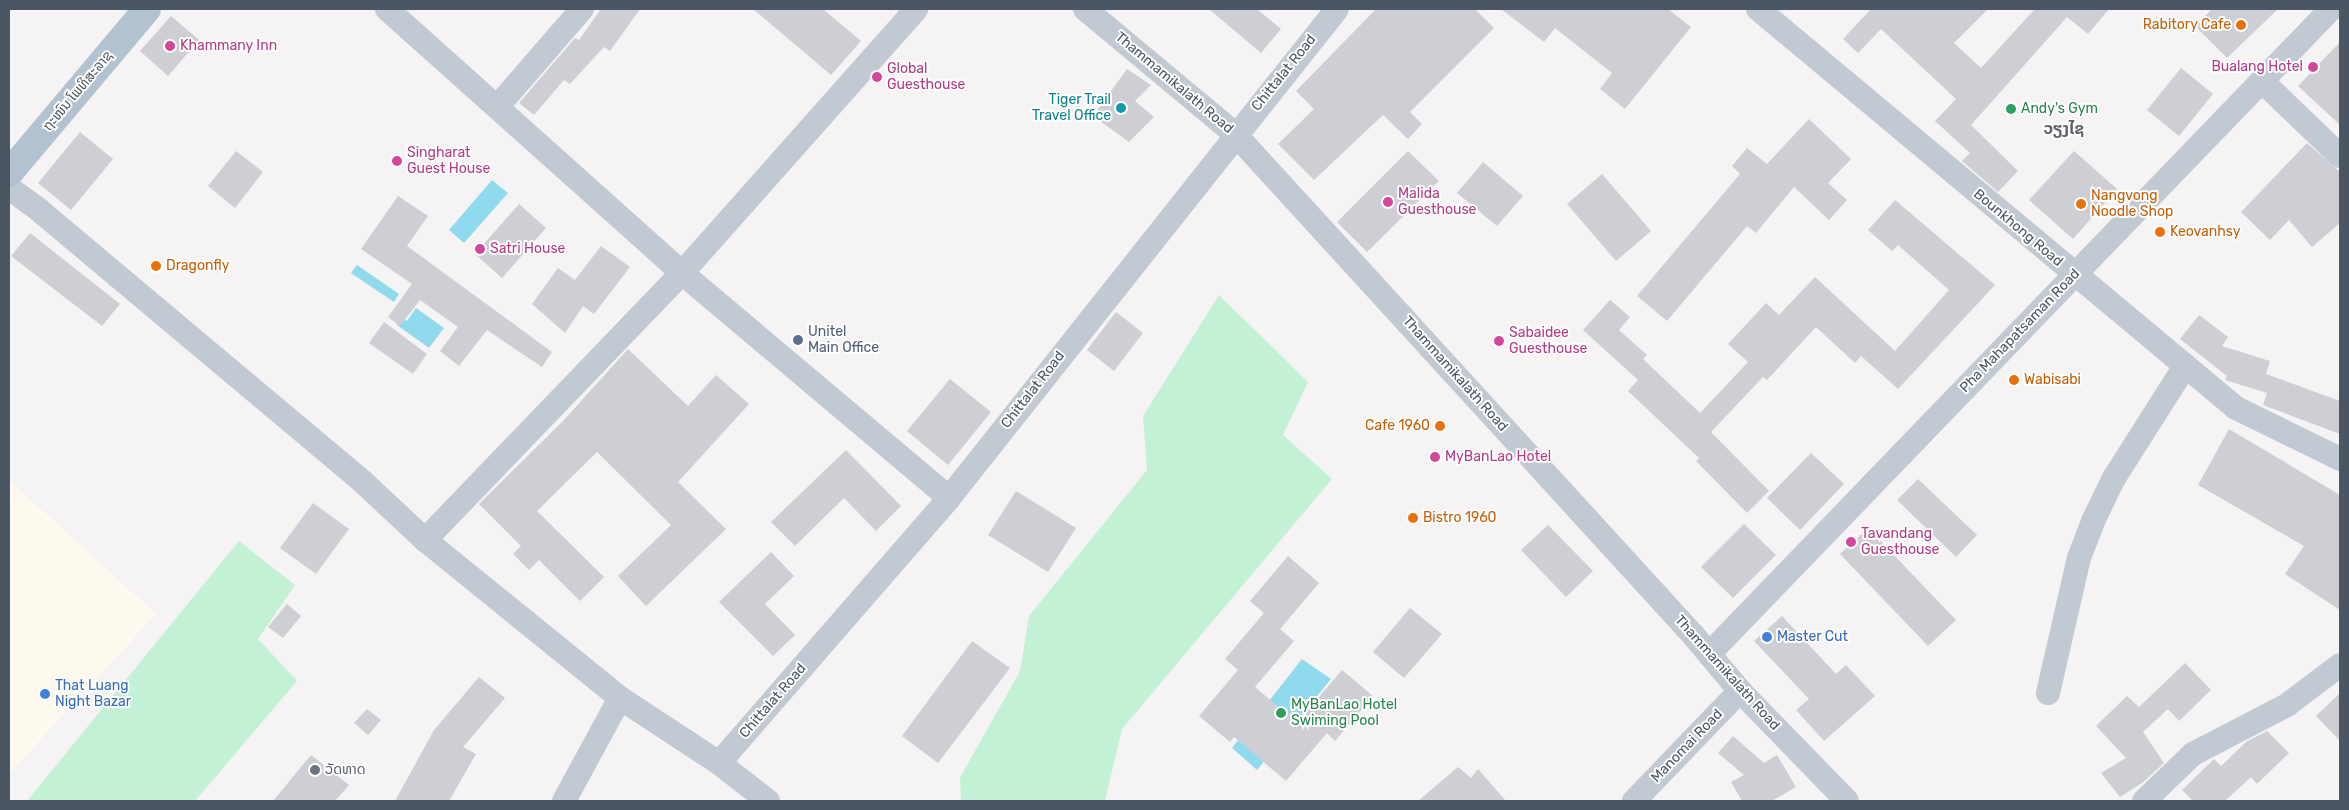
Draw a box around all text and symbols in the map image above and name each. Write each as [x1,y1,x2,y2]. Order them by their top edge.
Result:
place label: Rabitory Cafe [2142,17,2231,33]
marker: Rabitory Cafe [2235,19,2247,31]
street label: Thammamikalath Road [1112,29,1236,137]
street label: Chittalat Road [1248,32,1320,114]
place label: Khammany Inn [180,38,277,54]
marker: Khammany Inn [164,40,176,52]
street label: ຖະໜົນ ໂພທິສະລາຊ [39,47,117,135]
place label: Bualang Hotel [2211,59,2303,75]
place label: Global Guesthouse [887,61,965,94]
marker: Bualang Hotel [2307,61,2319,73]
marker: Global Guesthouse [871,71,883,83]
place label: Tiger Trail Travel Office [1032,92,1111,124]
place label: Andy's Gym [2021,101,2098,117]
marker: Tiger Trail Travel Office [1115,102,1127,114]
marker: Andy's Gym [2005,103,2017,115]
district label: ວຽງໄຊ [2044,119,2084,139]
place label: Singharat Guest House [407,145,490,178]
marker: Singharat Guest House [391,155,403,167]
place label: Malida Guesthouse [1398,186,1476,218]
street label: Bounkhong Road [1970,186,2066,270]
place label: Nangvong Noodle Shop [2091,188,2173,220]
marker: Malida Guesthouse [1382,196,1394,208]
marker: Nangvong Noodle Shop [2075,198,2087,210]
place label: Keovanhsy [2170,224,2240,240]
marker: Keovanhsy [2154,226,2166,238]
place label: Satri House [490,241,565,257]
marker: Satri House [474,243,486,255]
place label: Dragonfly [166,258,229,274]
marker: Dragonfly [150,260,162,272]
street label: Pha Mahapatsaman Road [1957,266,2083,396]
street label: Thammamikalath Road [1399,313,1511,435]
place label: Unitel Main Office [808,324,879,357]
place label: Sabaidee Guesthouse [1509,325,1587,358]
marker: Unitel Main Office [792,334,804,346]
marker: Sabaidee Guesthouse [1493,335,1505,347]
street label: Chittalat Road [998,348,1068,432]
place label: Wabisabi [2024,372,2081,388]
marker: Wabisabi [2008,374,2020,386]
place label: Cafe 1960 [1365,418,1430,434]
marker: Cafe 1960 [1434,420,1446,432]
place label: MyBanLao Hotel [1445,449,1551,465]
marker: MyBanLao Hotel [1429,451,1441,463]
place label: Bistro 1960 [1423,510,1496,526]
marker: Bistro 1960 [1407,512,1419,524]
place label: Tavandang Guesthouse [1861,526,1939,558]
marker: Tavandang Guesthouse [1845,536,1857,548]
street label: Thammamikalath Road [1671,612,1783,734]
place label: Master Cut [1777,629,1848,645]
marker: Master Cut [1761,631,1773,643]
street label: Chittalat Road [736,660,810,742]
place label: That Luang Night Bazar [55,678,131,710]
marker: That Luang Night Bazar [39,688,51,700]
place label: MyBanLao Hotel Swiming Pool [1291,697,1397,730]
street label: Manomai Road [1648,706,1726,786]
marker: MyBanLao Hotel Swiming Pool [1275,707,1287,719]
place label: ວັດທາດ [325,762,366,778]
marker: ວັດທາດ [309,764,321,776]

